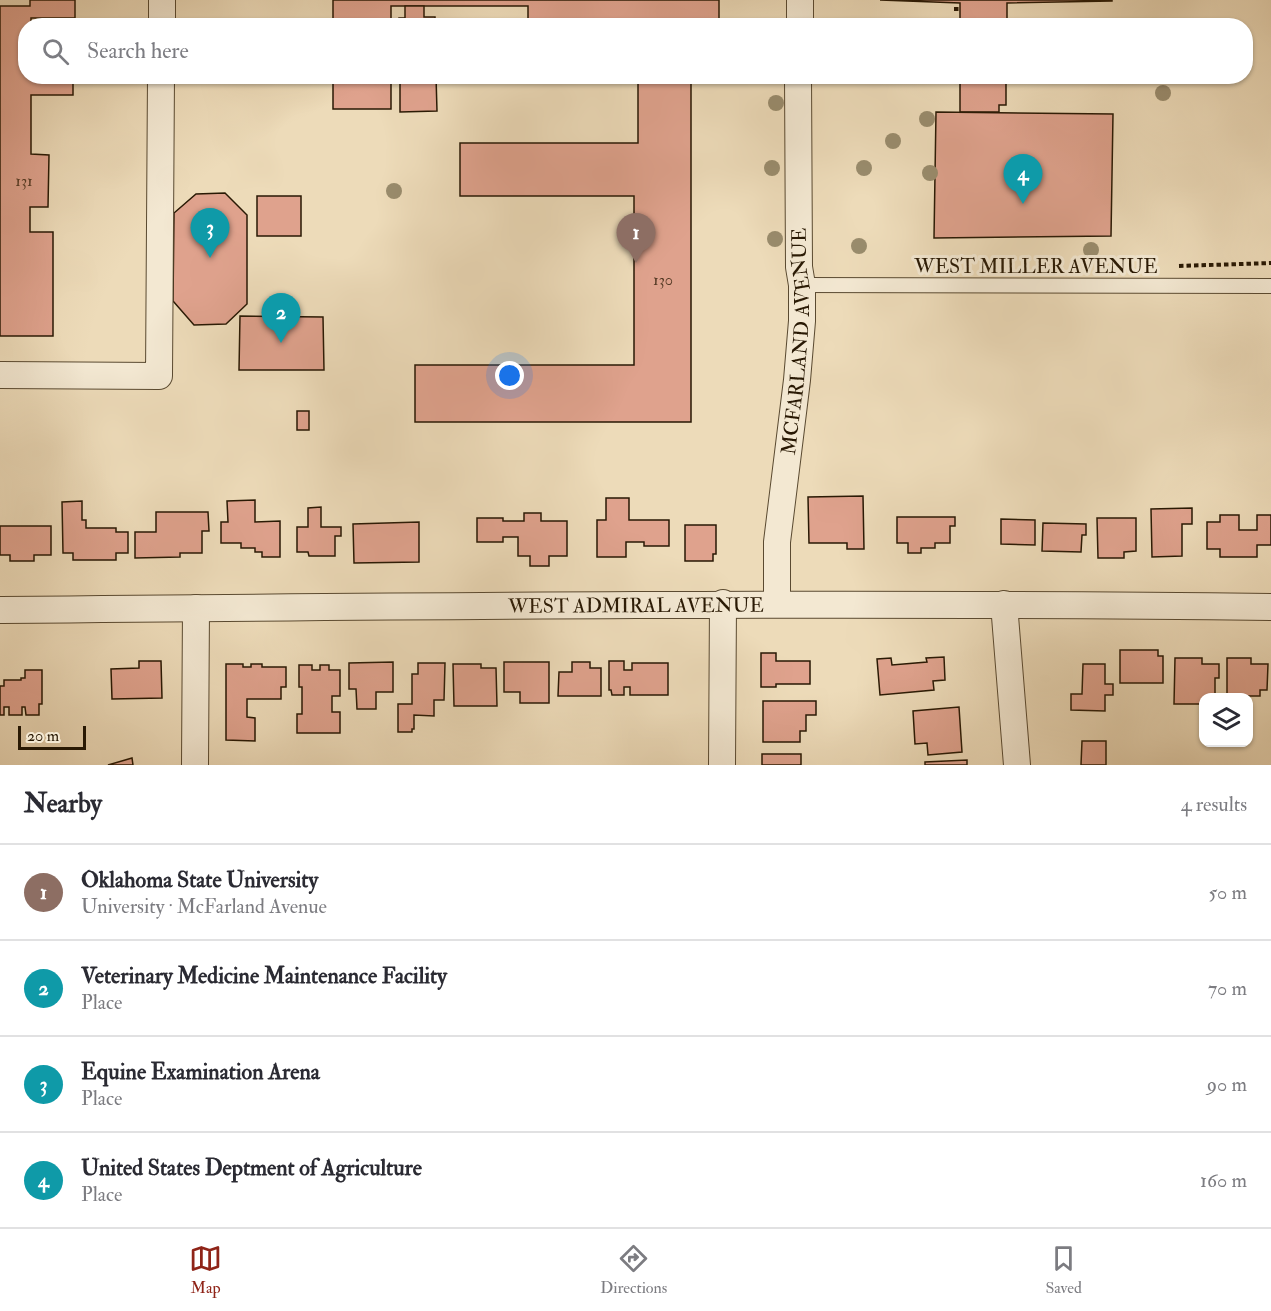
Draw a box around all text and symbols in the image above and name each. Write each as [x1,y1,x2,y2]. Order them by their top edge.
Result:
search box [18,18,1253,84]
icon: search [39,35,72,68]
text: Search here [87,37,189,65]
pin: 4 [1004,154,1042,204]
house number: 131 [15,171,33,191]
pin: 3 [190,208,230,258]
pin: 1 [616,214,656,263]
street label: MCFARLAND AVENUE [775,228,815,456]
street label: WEST MILLER AVENUE [913,254,1158,279]
house number: 130 [653,270,673,290]
pin: 2 [262,294,300,343]
your location [495,361,524,390]
street label: WEST ADMIRAL AVENUE [507,592,764,618]
map controls [1199,693,1253,747]
button: layers [1199,693,1253,747]
scale bar [18,723,86,750]
text: 20 m [27,726,59,746]
text: Nearby [24,788,102,820]
text: 4 results [1181,792,1247,817]
text: Oklahoma State University [81,866,318,894]
text: 1 [40,880,47,905]
text: 50 m [1208,880,1247,905]
text: University · McFarland Avenue [81,894,327,919]
text: Veterinary Medicine Maintenance Facility [81,962,447,990]
text: 2 [38,976,49,1001]
text: 70 m [1208,976,1247,1001]
text: Place [81,990,122,1015]
text: Equine Examination Arena [81,1058,320,1086]
text: 3 [40,1072,47,1097]
text: 90 m [1207,1072,1247,1097]
text: Place [81,1086,122,1111]
text: United States Deptment of Agriculture [81,1154,422,1182]
text: 4 [38,1168,49,1193]
text: 160 m [1200,1168,1247,1193]
text: Place [81,1182,122,1207]
tab: Map [189,1242,222,1298]
tab: Directions [600,1242,667,1298]
tab: Saved [1045,1242,1082,1298]

